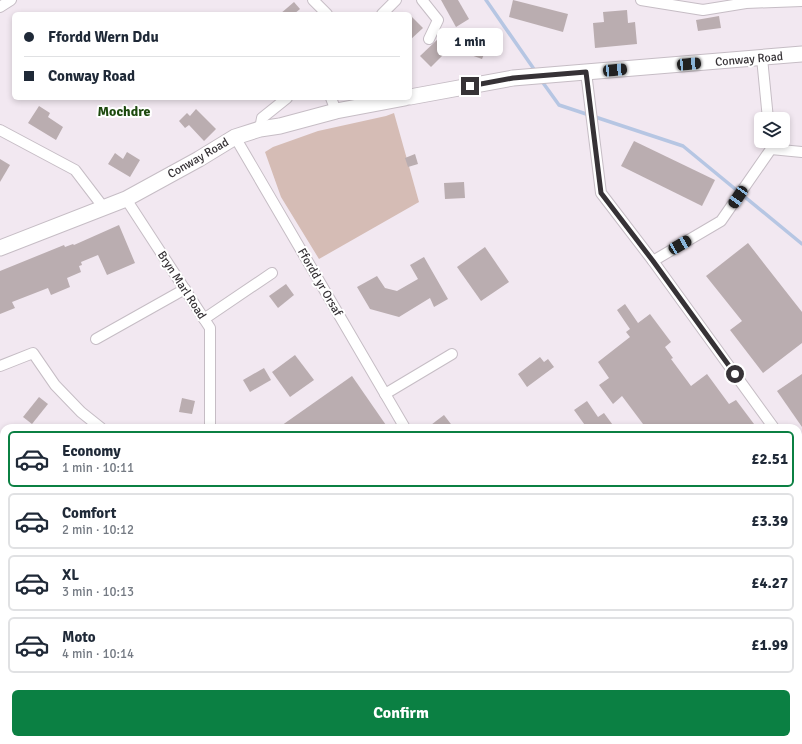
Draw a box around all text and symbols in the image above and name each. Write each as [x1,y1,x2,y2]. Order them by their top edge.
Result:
text: Ffordd Wern Ddu [48,28,159,46]
callout: 1 min [437,28,503,56]
text: 1 min [454,34,486,50]
street label: Conway Road [714,49,784,70]
car [677,57,701,71]
car [603,63,627,77]
text: Conway Road [48,67,135,85]
route end [461,77,479,95]
district label: Mochdre [97,103,151,120]
map controls [754,112,790,148]
button: layers [754,112,790,148]
street label: Conway Road [165,135,232,182]
car [726,184,750,210]
car [667,234,693,256]
street label: Ffordd yr Orsaf [294,245,346,320]
street label: Bryn Marl Road [154,248,209,322]
route start [726,365,744,383]
icon: car [14,441,50,477]
text: Economy [62,442,121,460]
text: £2.51 [751,450,788,468]
text: 1 min · 10:11 [62,460,134,476]
icon: car [14,503,50,539]
text: Comfort [62,504,116,522]
text: £3.39 [751,512,788,530]
text: 2 min · 10:12 [62,522,134,538]
icon: car [14,565,50,601]
text: XL [62,566,79,584]
text: £4.27 [751,574,788,592]
text: 3 min · 10:13 [62,584,134,600]
icon: car [14,627,50,663]
text: Moto [62,628,96,646]
text: £1.99 [751,636,788,654]
text: 4 min · 10:14 [62,646,134,662]
button: Confirm [12,690,790,736]

